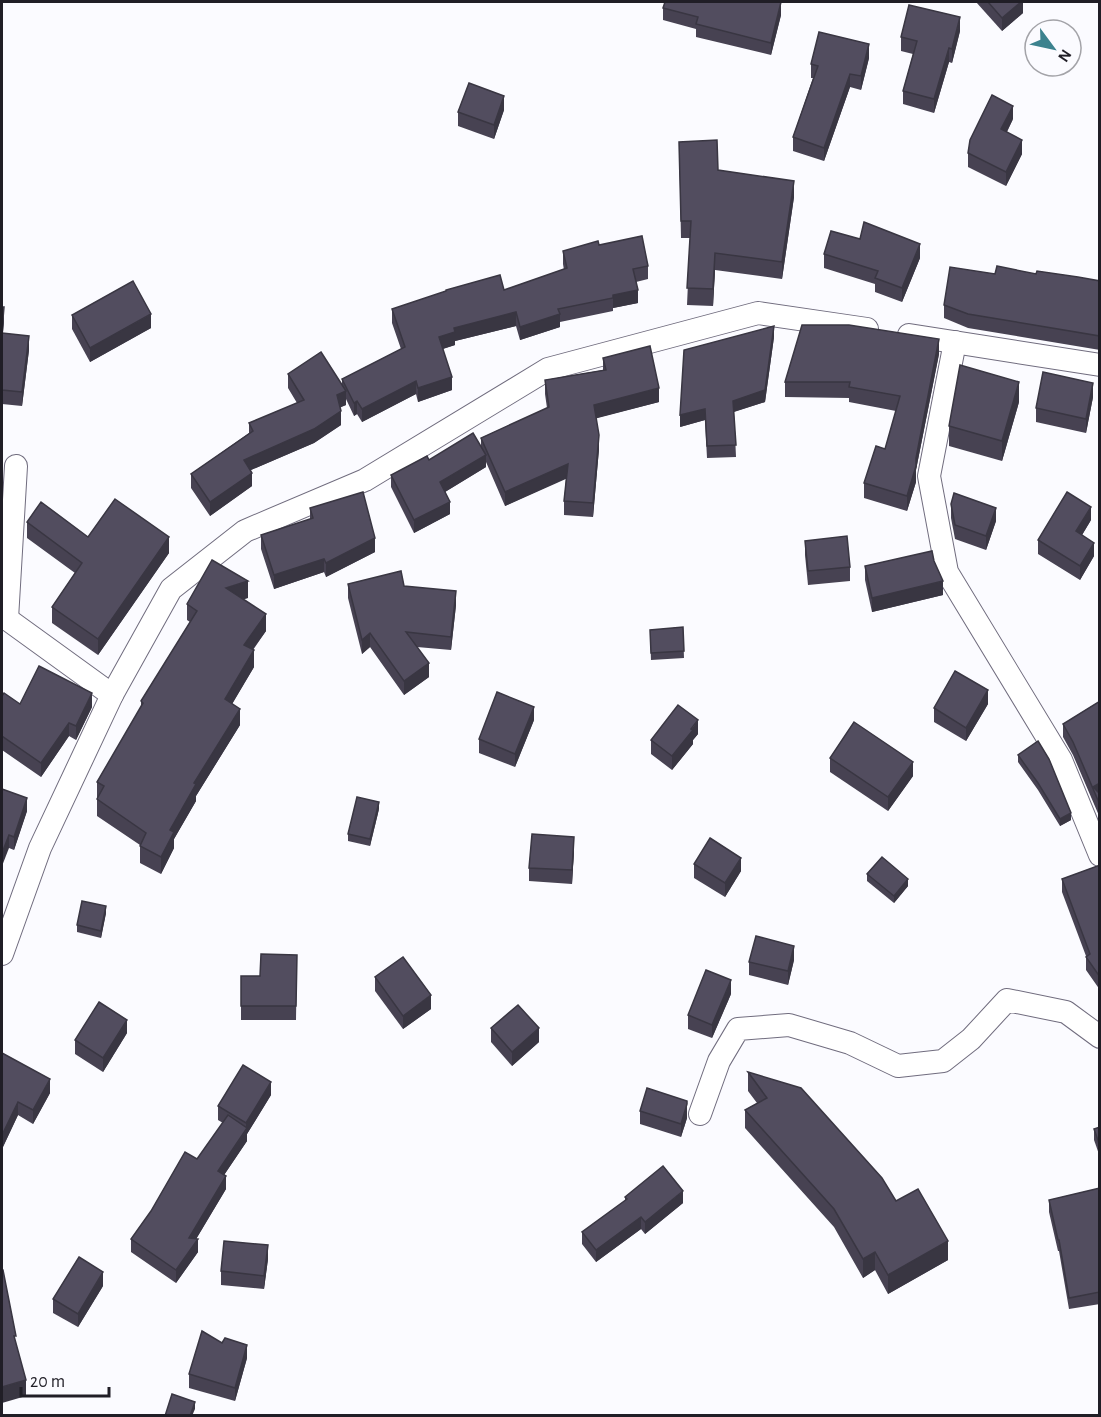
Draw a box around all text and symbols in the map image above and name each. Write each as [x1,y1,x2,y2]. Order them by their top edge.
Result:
north arrow [1023,18,1083,78]
text: N [1055,47,1074,65]
scale bar [21,1360,110,1398]
text: 20 m [30,1373,65,1391]

